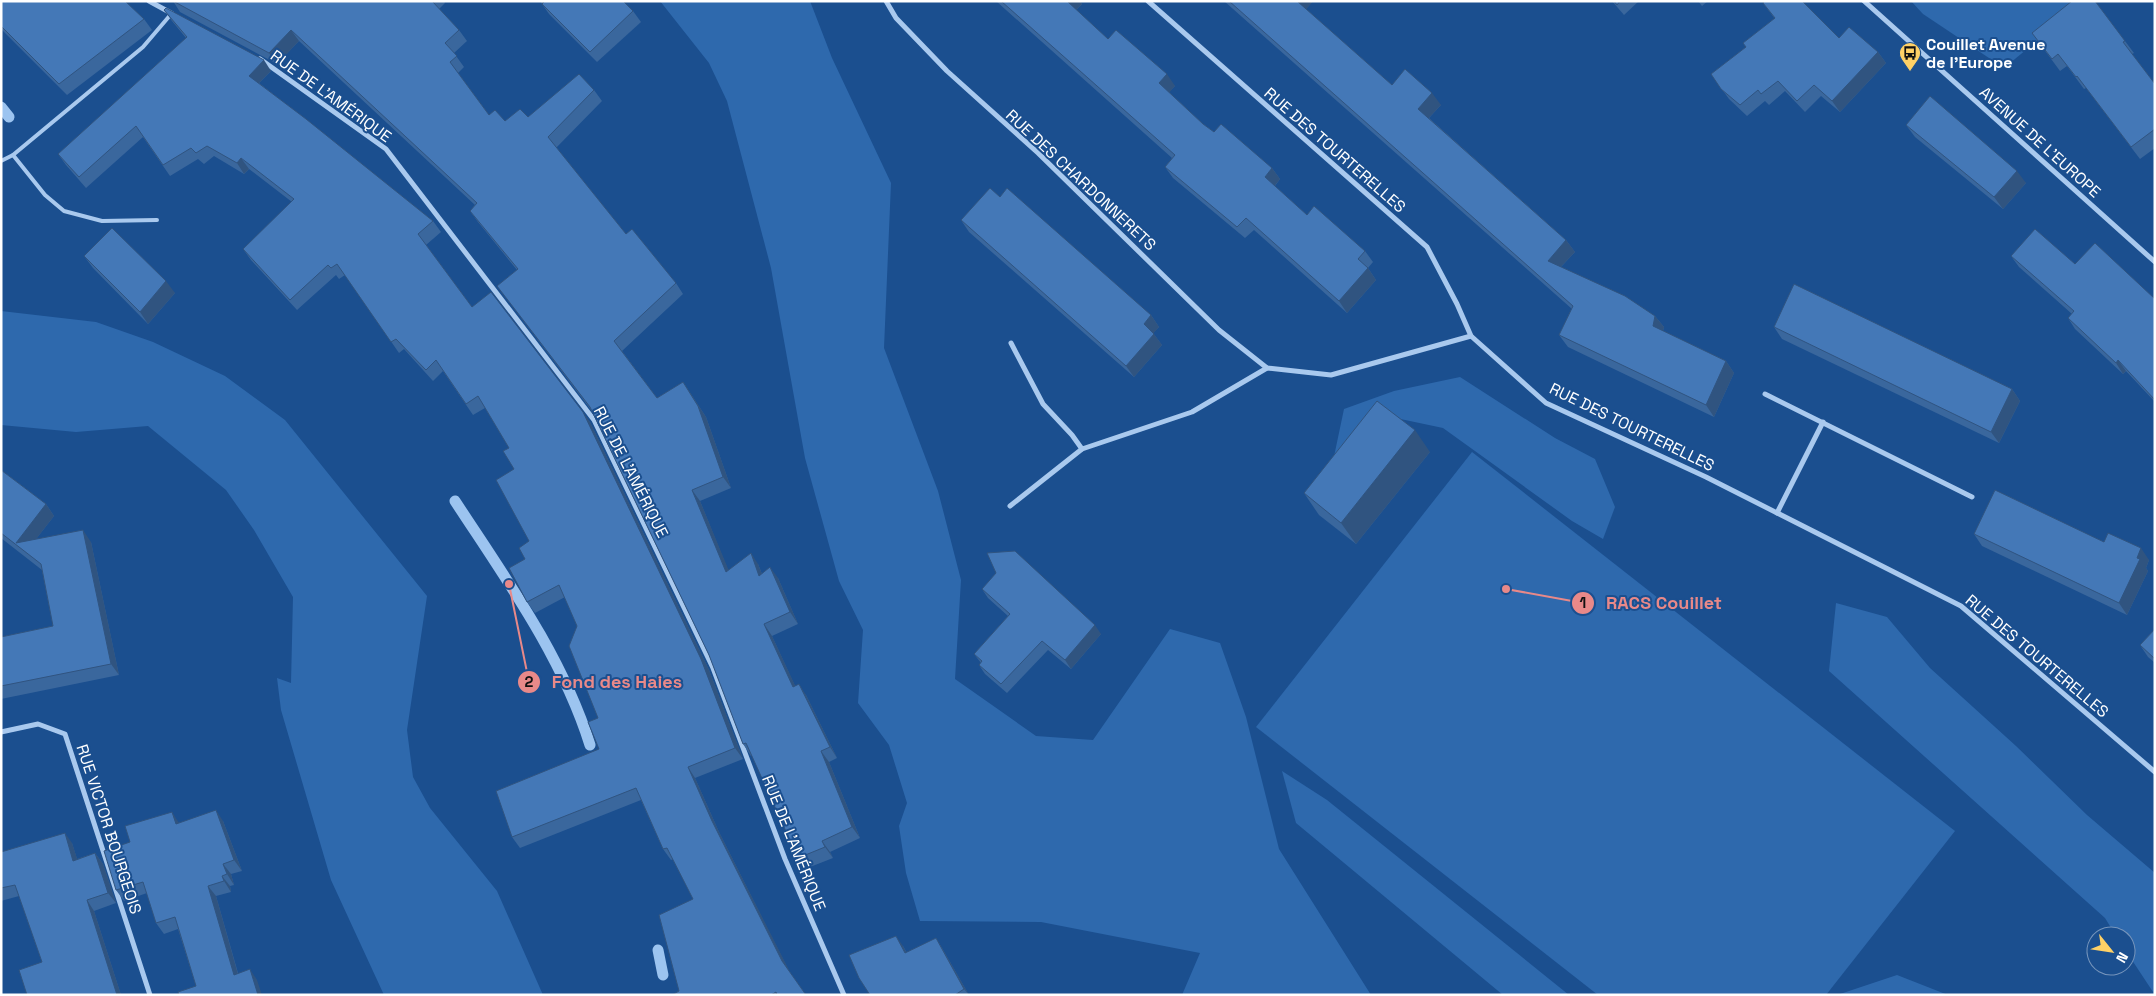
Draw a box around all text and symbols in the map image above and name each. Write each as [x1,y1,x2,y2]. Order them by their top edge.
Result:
place label: Couillet Avenue de l'Europe [1926,34,2045,73]
bus stop icon: Couillet Avenue de l'Europe [1898,41,1922,72]
street label: RUE DE L'AMÉRIQUE [266,45,396,147]
street label: AVENUE DE L'EUROPE [1975,82,2105,202]
street label: RUE DES TOURTERELLES [1260,83,1410,217]
street label: RUE DES CHARDONNERETS [1001,105,1161,255]
street label: RUE DES TOURTERELLES [1546,378,1718,476]
street label: RUE DE L'AMÉRIQUE [589,403,673,541]
callout: RACS Couillet [1571,586,1732,619]
street label: RUE DES TOURTERELLES [1961,590,2113,722]
text: RACS Couillet [1606,591,1722,614]
text: 1 [1580,593,1586,612]
callout: Fond des Haies [517,665,692,698]
text: Fond des Haies [552,670,682,693]
text: 2 [525,672,534,691]
street label: RUE VICTOR BOURGEOIS [72,741,146,917]
street label: RUE DE L'AMÉRIQUE [757,772,831,914]
north arrow [2086,926,2136,976]
text: N [2112,949,2132,966]

